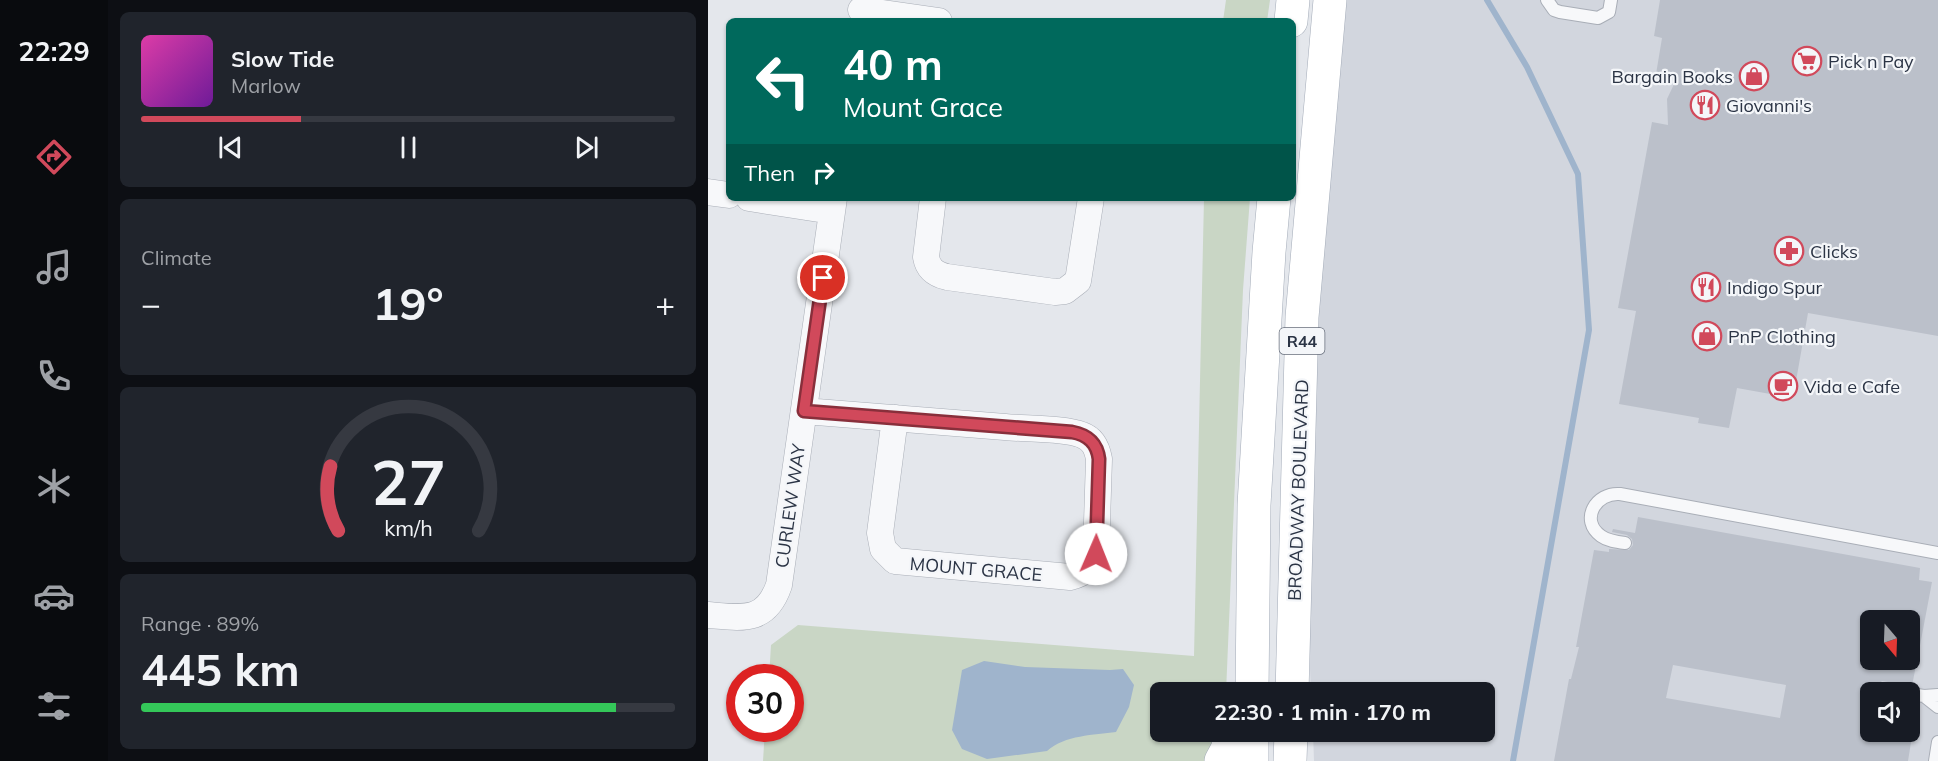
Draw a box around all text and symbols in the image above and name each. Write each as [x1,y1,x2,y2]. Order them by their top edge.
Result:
text: 22:29 [18,34,90,68]
text: 40 m [843,38,943,91]
icon: left [744,42,822,120]
text: Slow Tide [231,45,334,73]
supermarket icon: Pick n Pay [1791,45,1823,77]
place label: Pick n Pay [1828,50,1914,73]
shop icon: Bargain Books [1738,60,1770,92]
place label: Bargain Books [1612,65,1733,88]
text: Marlow [231,73,301,98]
restaurant icon: Giovanni's [1689,89,1721,121]
text: Mount Grace [843,90,1003,124]
place label: Giovanni's [1726,94,1812,117]
icon: previous [214,131,247,164]
icon: pause [392,131,425,164]
icon: next [570,131,603,164]
icon: directions [33,136,75,178]
icon: right [807,156,840,189]
text: Then [744,159,795,187]
pharmacy icon: Clicks [1773,235,1805,267]
place label: Clicks [1810,240,1858,263]
text: Climate [141,245,212,270]
icon: music [33,246,75,288]
pin [797,252,848,303]
icon: arrive [806,261,839,294]
restaurant icon: Indigo Spur [1690,271,1722,303]
text: 19° [372,275,444,331]
place label: Indigo Spur [1727,276,1823,299]
text: − [141,283,161,324]
text: + [655,283,675,324]
shop icon: PnP Clothing [1691,320,1723,352]
place label: PnP Clothing [1728,325,1836,348]
road number: R44 [1280,328,1324,354]
icon: phone [33,355,75,397]
cafe icon: Vida e Cafe [1767,370,1799,402]
place label: Vida e Cafe [1804,375,1900,398]
street label: BROADWAY BOULEVARD [1283,379,1313,601]
street label: CURLEW WAY [770,441,810,569]
text: 27 [371,442,445,521]
icon: climate [33,465,75,507]
text: km/h [384,515,432,542]
position arrow [1064,522,1128,586]
street label: MOUNT GRACE [909,552,1043,586]
icon: car [33,575,75,617]
north arrow [1860,610,1920,670]
map controls [1860,610,1920,742]
text: Range · 89% [141,611,259,636]
text: 445 km [141,641,300,697]
speed limit sign: 30 [726,664,804,742]
button: sound [1860,682,1920,742]
icon: filters [33,685,75,727]
text: 22:30 · 1 min · 170 m [1214,698,1431,726]

